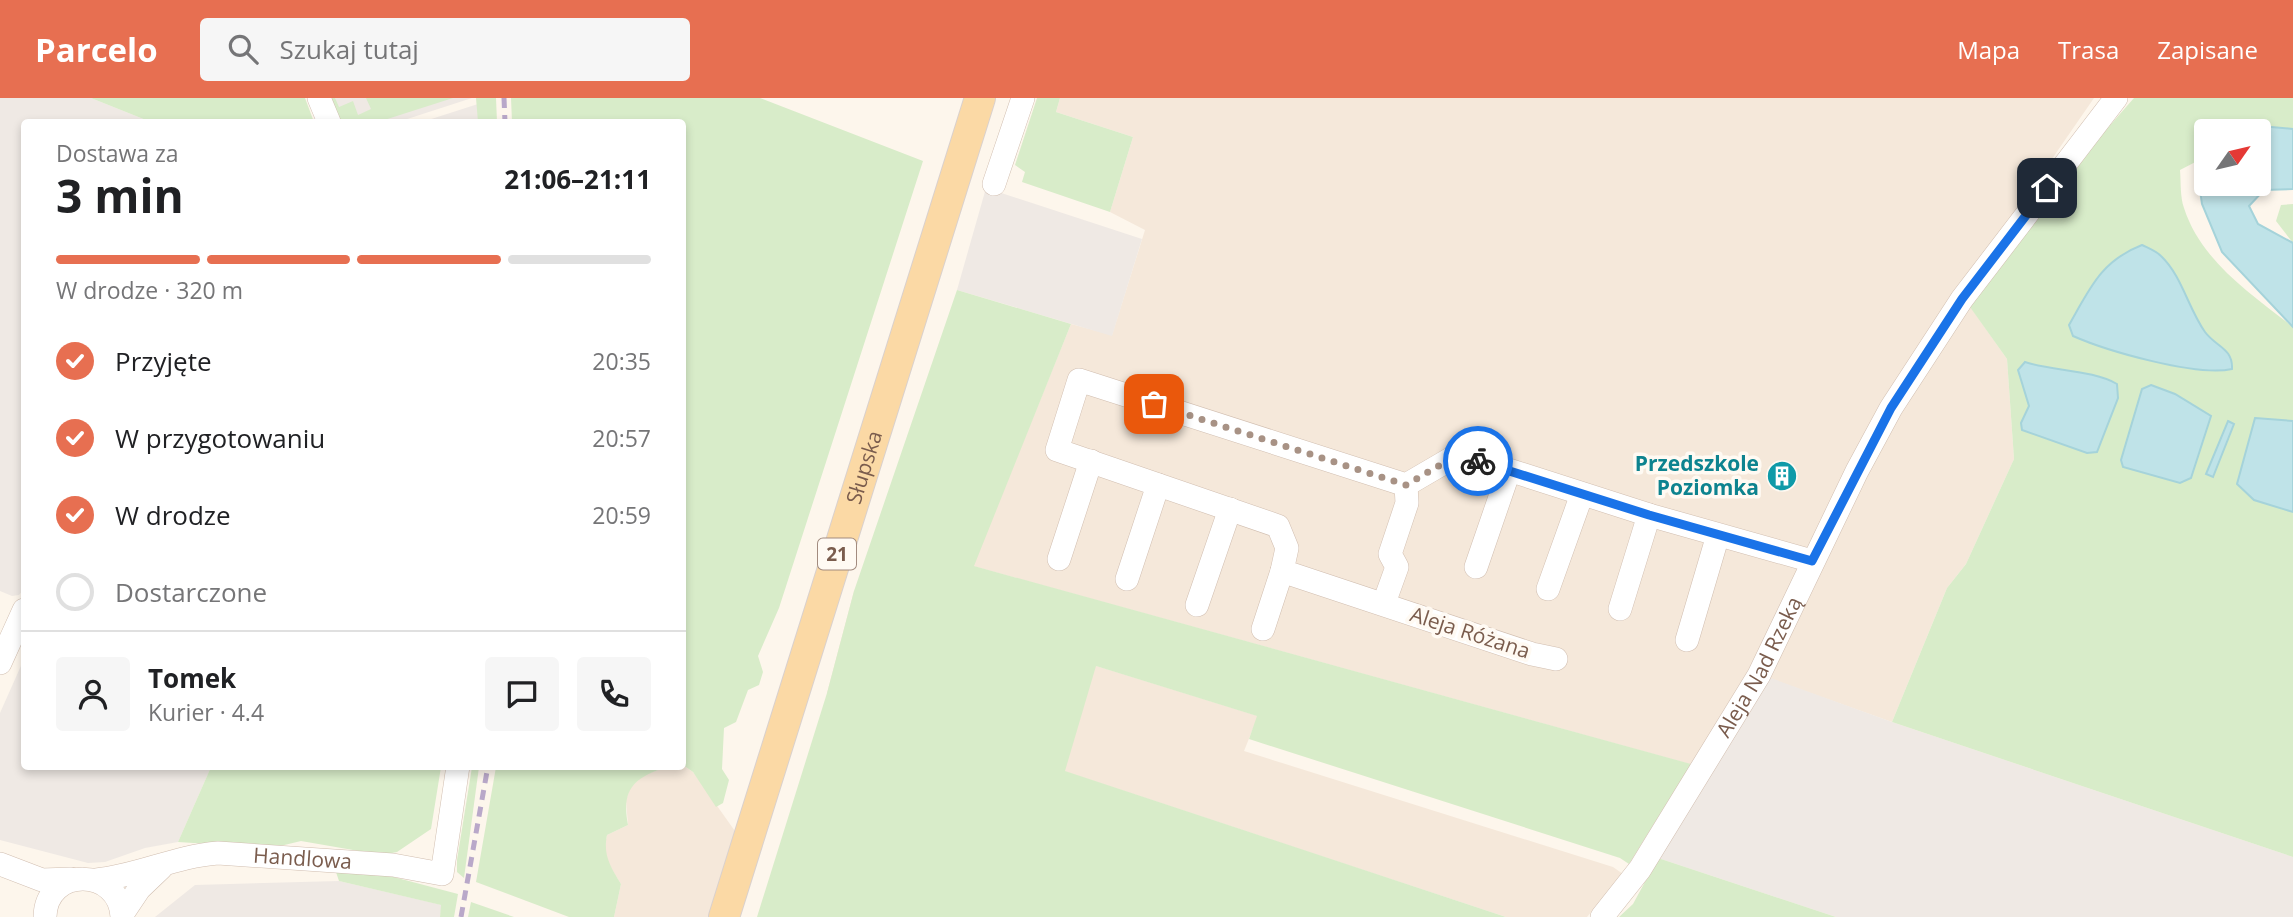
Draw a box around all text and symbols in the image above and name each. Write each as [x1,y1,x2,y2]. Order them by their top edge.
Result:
search box [200,18,690,81]
text: Parcelo [35,27,158,72]
icon: search [224,30,262,68]
text: Szukaj tutaj [280,31,419,67]
text: Mapa [1957,33,2020,66]
text: Trasa [2058,33,2119,66]
text: Zapisane [2157,33,2258,66]
north arrow [2194,119,2272,196]
map controls [2194,119,2271,196]
text: Dostawa za [56,137,179,169]
pin [2017,158,2077,218]
text: 21:06–21:11 [504,161,651,197]
text: 3 min [56,164,184,226]
icon: home [2028,169,2066,207]
text: W drodze · 320 m [56,274,243,306]
icon: check [56,342,94,380]
text: Przyjęte [115,343,212,379]
text: 20:35 [592,345,651,377]
pin [1124,374,1184,434]
icon: bag [1135,385,1173,423]
icon: check [56,419,94,457]
text: W przygotowaniu [115,420,325,456]
text: 20:57 [592,422,651,454]
courier [1443,426,1513,496]
street label: Słupska [839,427,888,507]
icon: bike [1459,442,1497,480]
place label: Przedszkole Poziomka [1635,449,1759,501]
building icon: Przedszkole Poziomka [1765,459,1799,493]
icon: check [56,496,94,534]
text: W drodze [115,497,231,533]
text: 20:59 [592,499,651,531]
road number: 21 [818,538,856,569]
text: Dostarczone [115,574,267,610]
street label: Aleja Nad Rzeką [1709,592,1808,742]
street label: Aleja Różana [1407,600,1534,665]
button: person [56,657,130,731]
button: chat [485,657,559,731]
button: phone [577,657,651,731]
text: Tomek [148,660,236,696]
text: Kurier · 4.4 [148,696,264,728]
street label: Handlowa [252,840,353,875]

